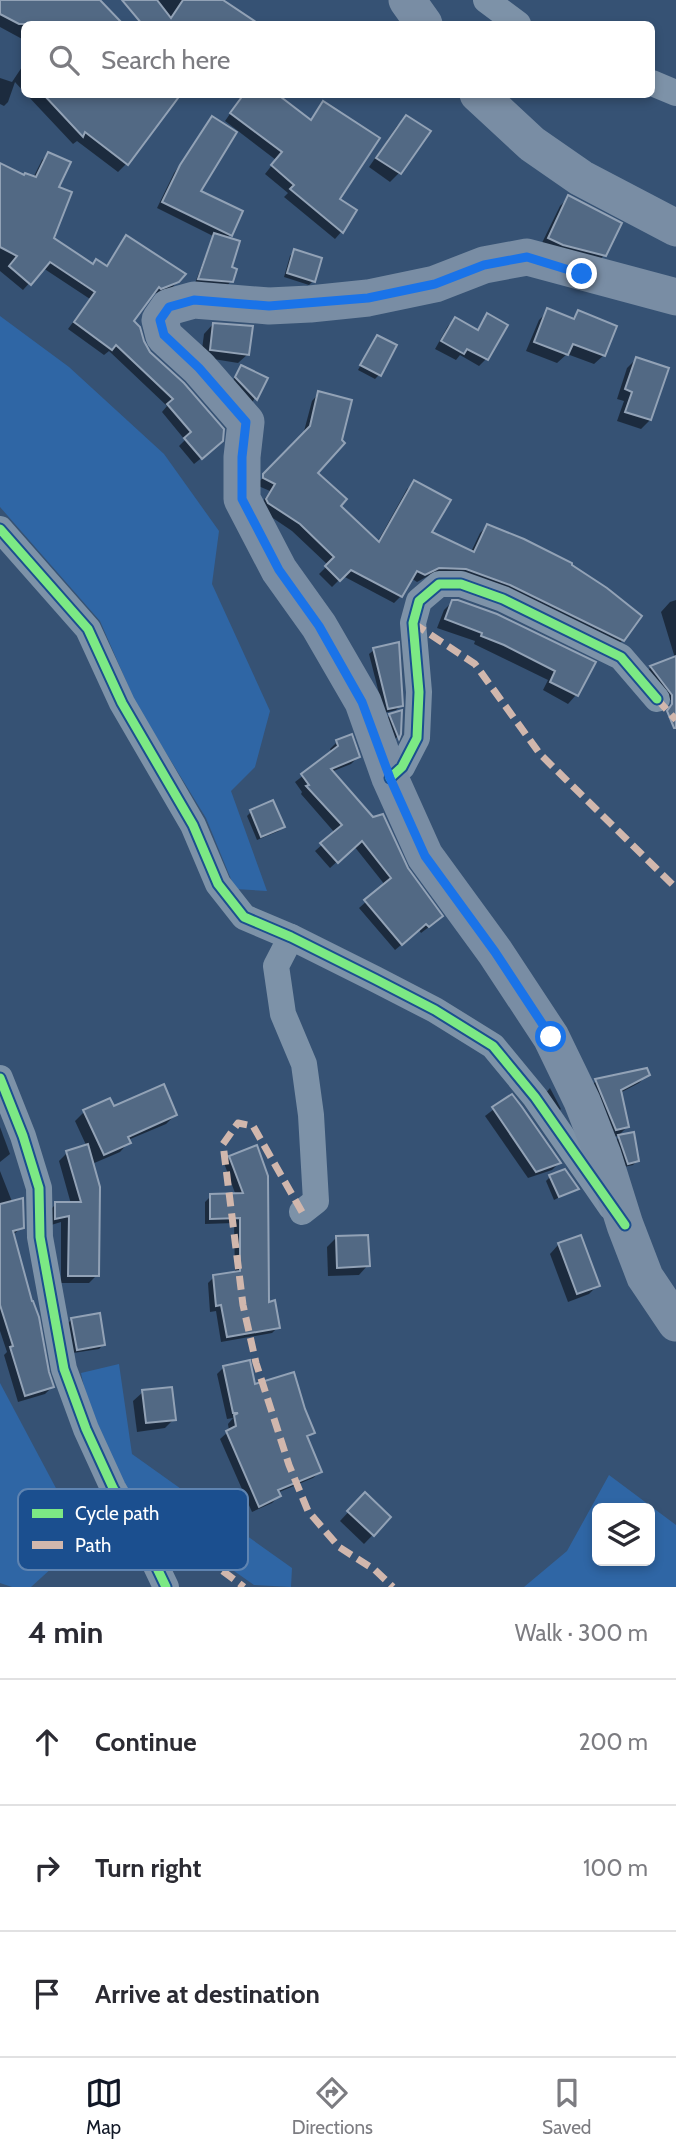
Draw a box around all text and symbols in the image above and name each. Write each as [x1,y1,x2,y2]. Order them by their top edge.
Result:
search box [21,21,655,98]
icon: search [45,41,83,79]
text: Search here [101,44,230,76]
route end [566,258,597,289]
route start [535,1021,566,1052]
legend [18,1489,248,1570]
text: Cycle path [75,1502,159,1525]
map controls [592,1503,655,1566]
button: layers [592,1503,655,1566]
text: Path [75,1534,111,1557]
text: 4 min [28,1614,103,1651]
text: Walk · 300 m [515,1619,648,1647]
icon: ahead [28,1723,66,1761]
text: Continue [95,1726,197,1758]
text: 200 m [578,1728,648,1756]
icon: right [28,1849,66,1887]
text: Turn right [95,1852,201,1884]
text: 100 m [583,1854,648,1882]
icon: arrive [28,1975,66,2013]
text: Arrive at destination [95,1978,320,2010]
tab: Map [85,2074,123,2139]
tab: Directions [292,2074,373,2139]
tab: Saved [542,2074,591,2139]

